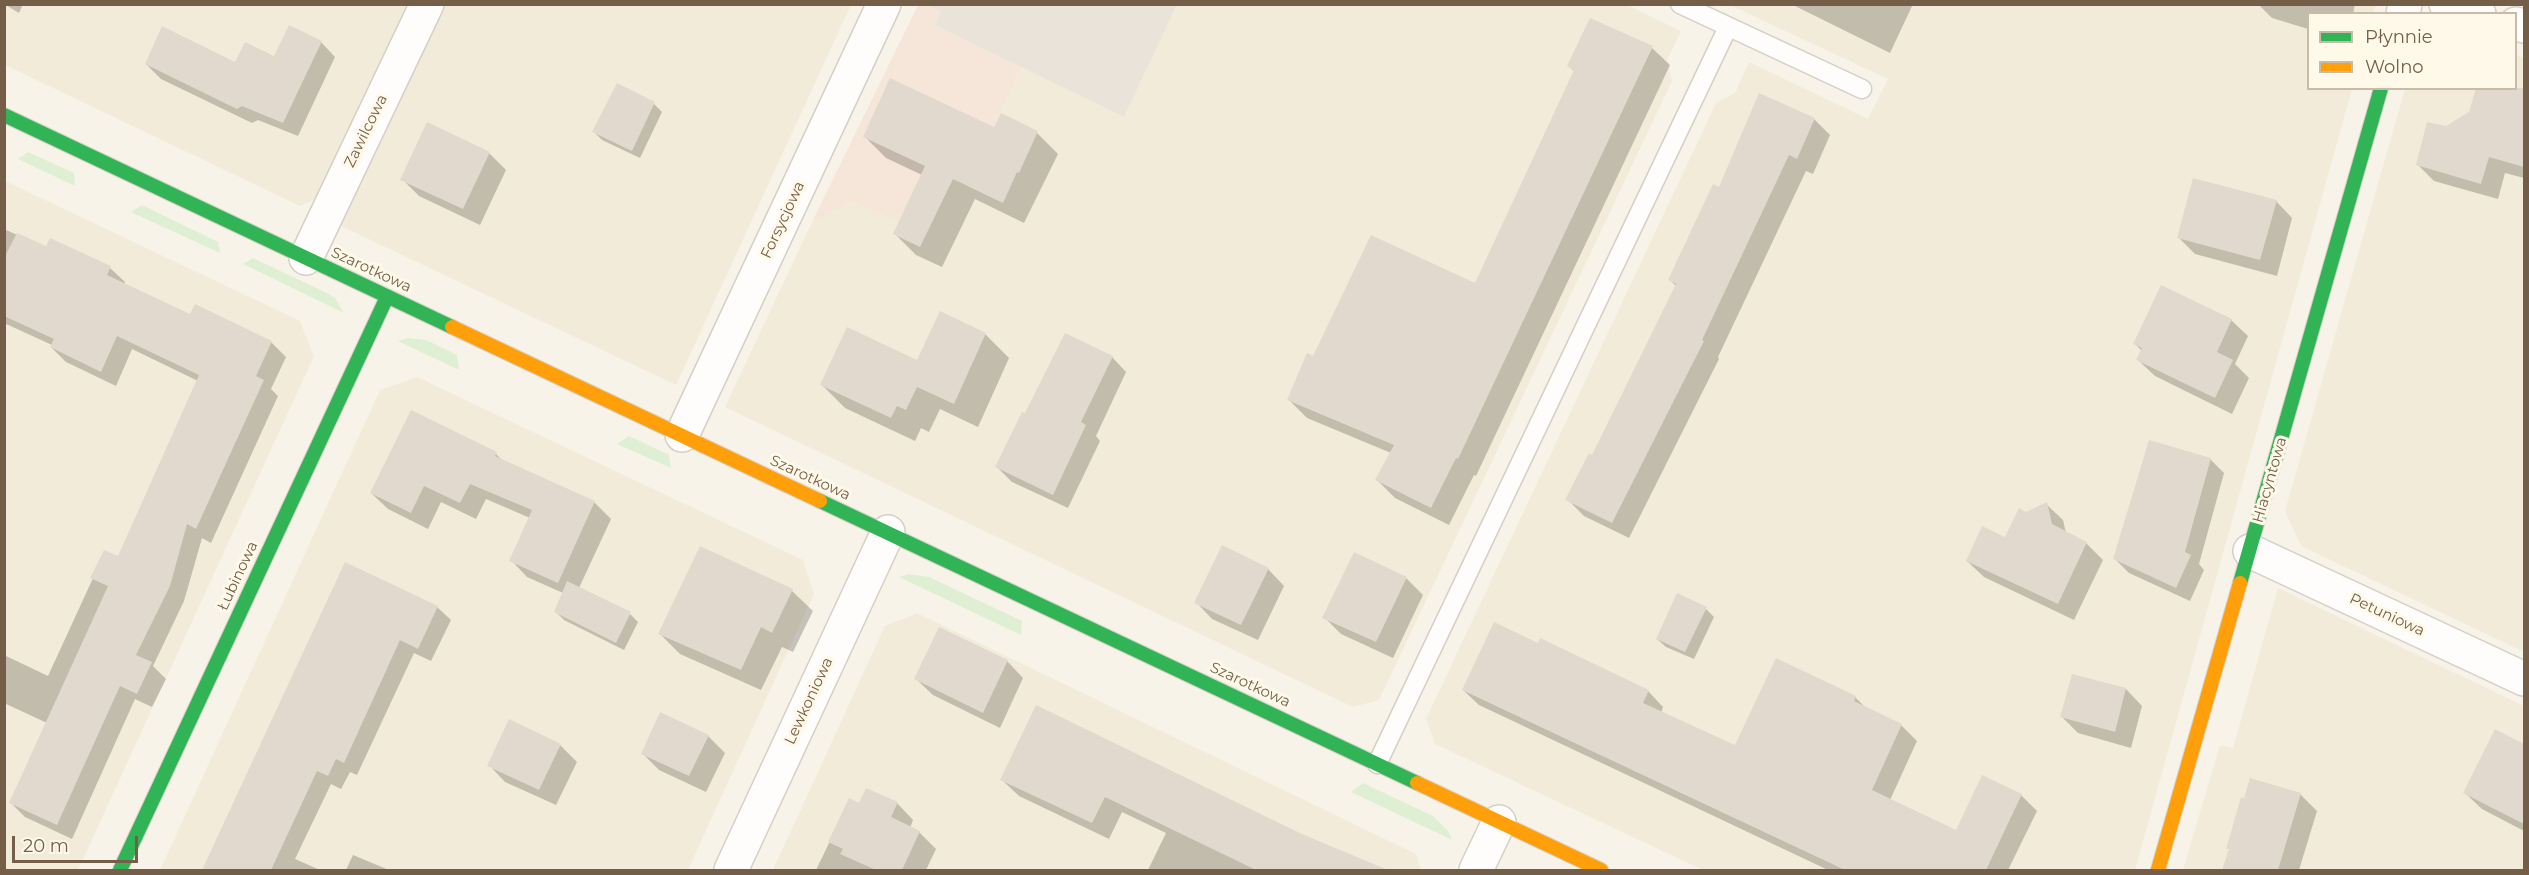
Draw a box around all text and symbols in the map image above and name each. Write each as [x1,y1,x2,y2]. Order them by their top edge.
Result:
legend [2307,12,2517,90]
text: Płynnie [2365,26,2433,48]
text: Wolno [2365,56,2424,78]
street label: Zawilcowa [341,92,391,170]
street label: Forsycjowa [757,178,809,262]
street label: Szarotkowa [328,244,414,296]
street label: Hiacyntowa [2249,435,2291,525]
street label: Szarotkowa [767,452,853,504]
street label: Łubinowa [214,539,262,613]
street label: Petuniowa [2347,590,2427,640]
street label: Lewkoniowa [781,655,837,747]
street label: Szarotkowa [1207,659,1293,711]
scale bar [15,824,141,862]
text: 20 m [23,835,69,857]

